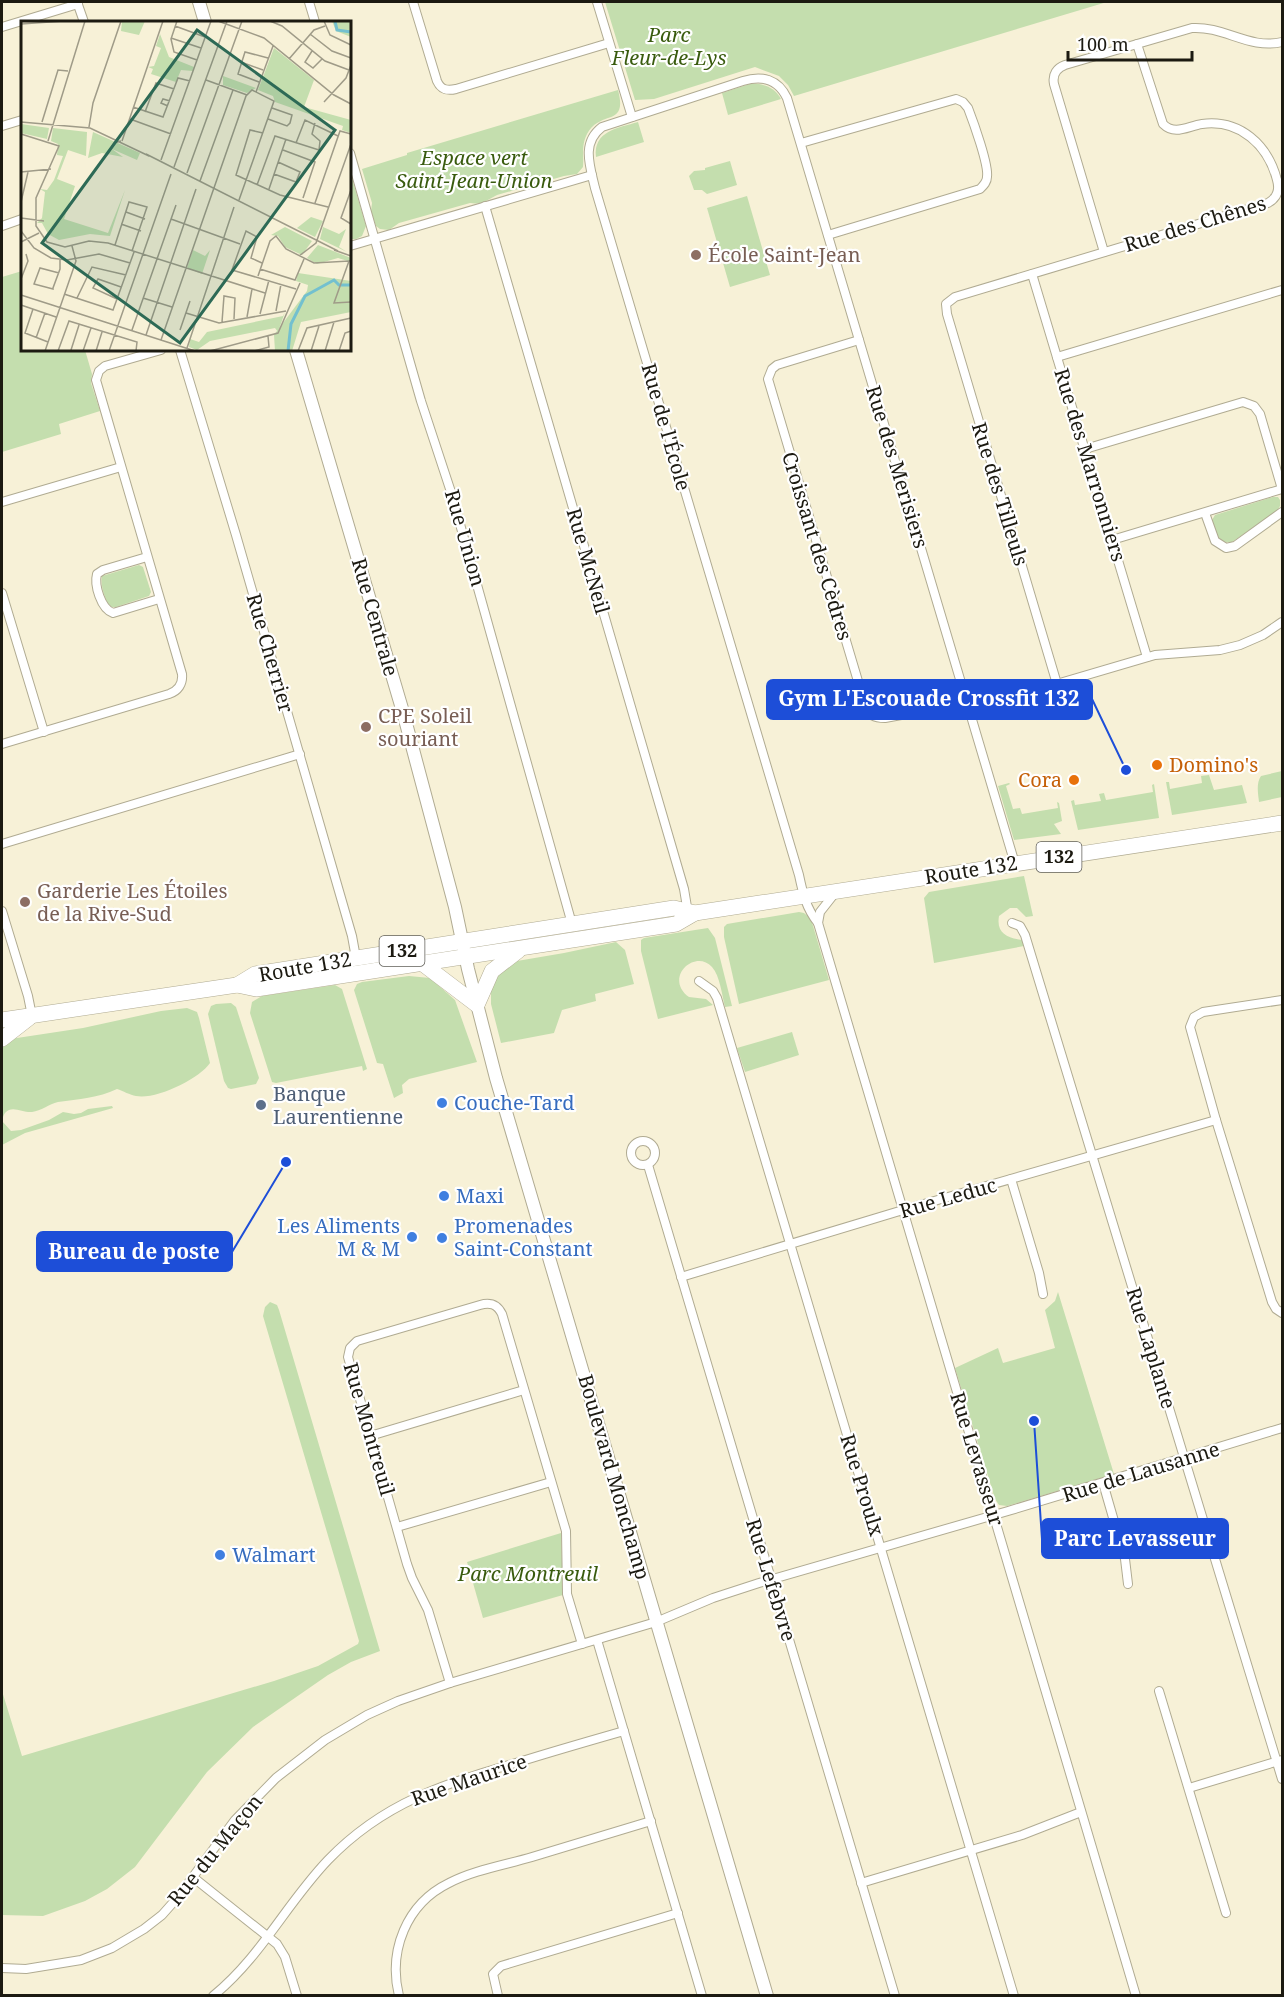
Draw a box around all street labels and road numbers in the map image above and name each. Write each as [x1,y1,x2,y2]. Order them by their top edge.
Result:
street label: Rue des Chênes [1121,189,1269,258]
street label: Rue de l'École [635,360,698,494]
street label: Rue des Marronniers [1048,365,1133,565]
street label: Rue des Merisiers [860,382,935,551]
street label: Rue des Tilleuls [966,419,1035,569]
street label: Croissant des Cèdres [776,448,859,643]
street label: Rue Union [439,486,492,590]
street label: Rue McNeil [560,505,616,617]
street label: Rue Centrale [346,555,405,679]
street label: Rue Cherrier [241,590,301,716]
road number: 132 [1036,842,1082,872]
street label: Route 132 [922,849,1019,890]
road number: 132 [380,936,424,966]
street label: Route 132 [256,945,353,988]
street label: Rue Leduc [896,1171,1000,1224]
street label: Rue Laplante [1120,1284,1183,1412]
street label: Rue Montreuil [338,1359,401,1499]
street label: Boulevard Monchamp [572,1371,657,1583]
street label: Rue Levasseur [944,1389,1011,1530]
street label: Rue Proulx [834,1431,891,1540]
street label: Rue de Lausanne [1059,1435,1223,1508]
street label: Rue Lefebvre [740,1515,803,1645]
street label: Rue Maurice [407,1747,530,1812]
street label: Rue du Maçon [161,1788,268,1911]

